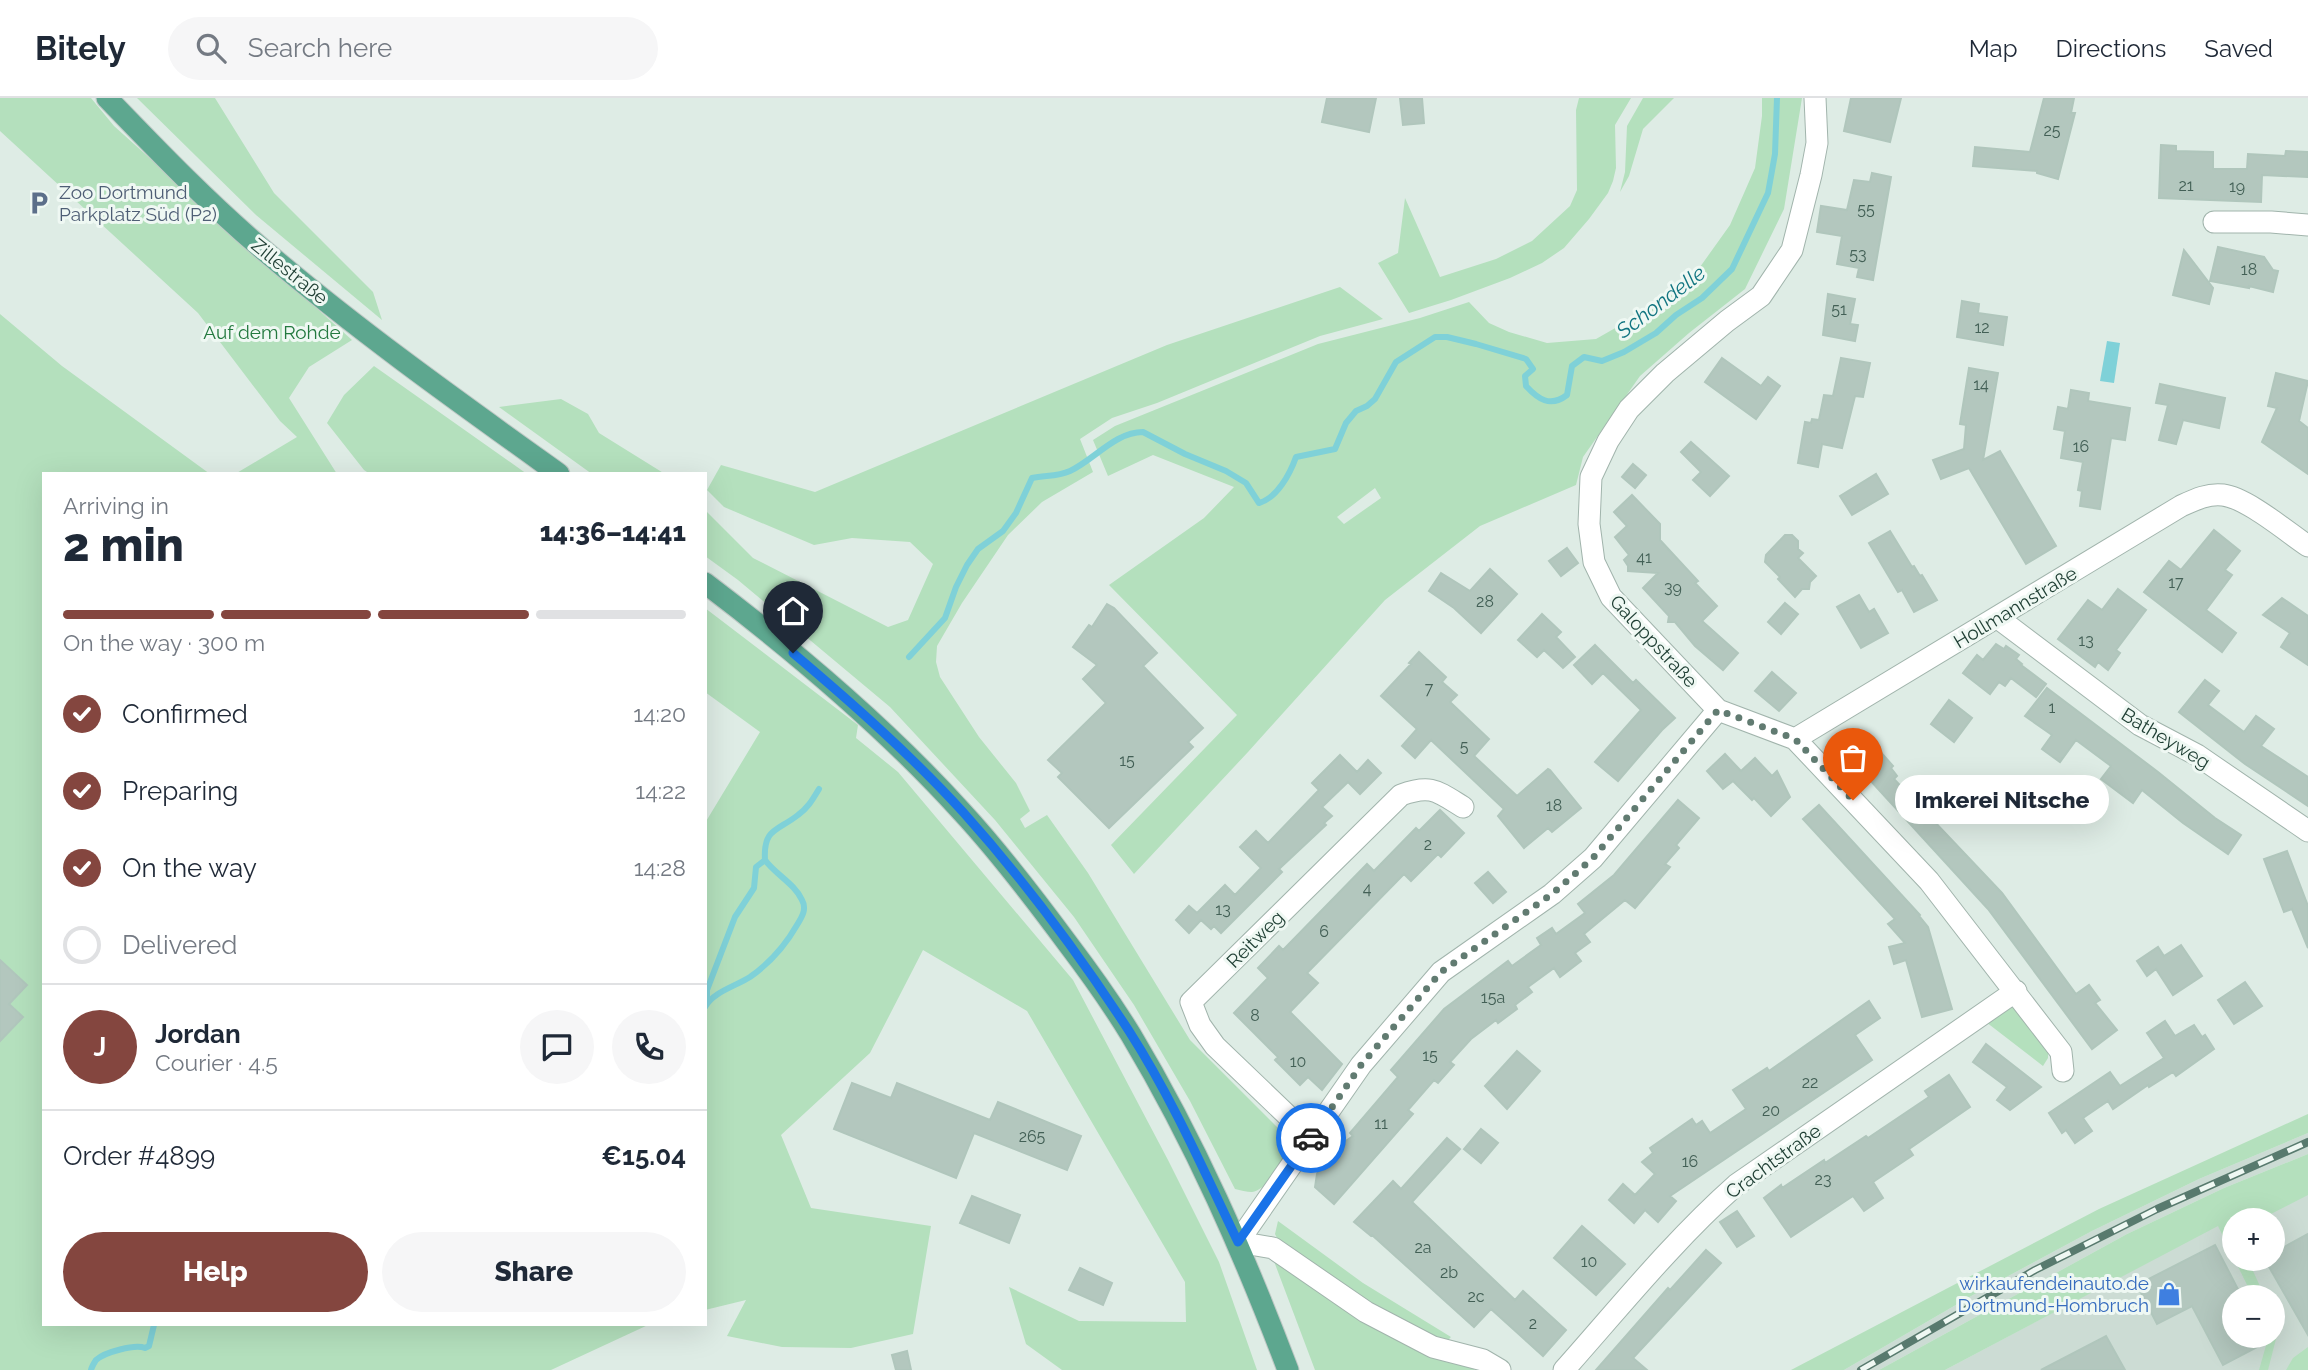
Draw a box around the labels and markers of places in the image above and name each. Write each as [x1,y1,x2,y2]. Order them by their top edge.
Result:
place label: Zoo Dortmund Parkplatz Süd (P2) [59,181,217,225]
parking icon: Zoo Dortmund Parkplatz Süd (P2) [25,189,53,217]
pin [763,581,823,653]
pin [1823,728,1883,800]
callout: Imkerei Nitsche [1895,776,2108,824]
place label: wirkaufendeinauto.de Dortmund-Hombruch [1958,1272,2149,1316]
shop icon: wirkaufendeinauto.de Dortmund-Hombruch [2155,1280,2183,1308]

